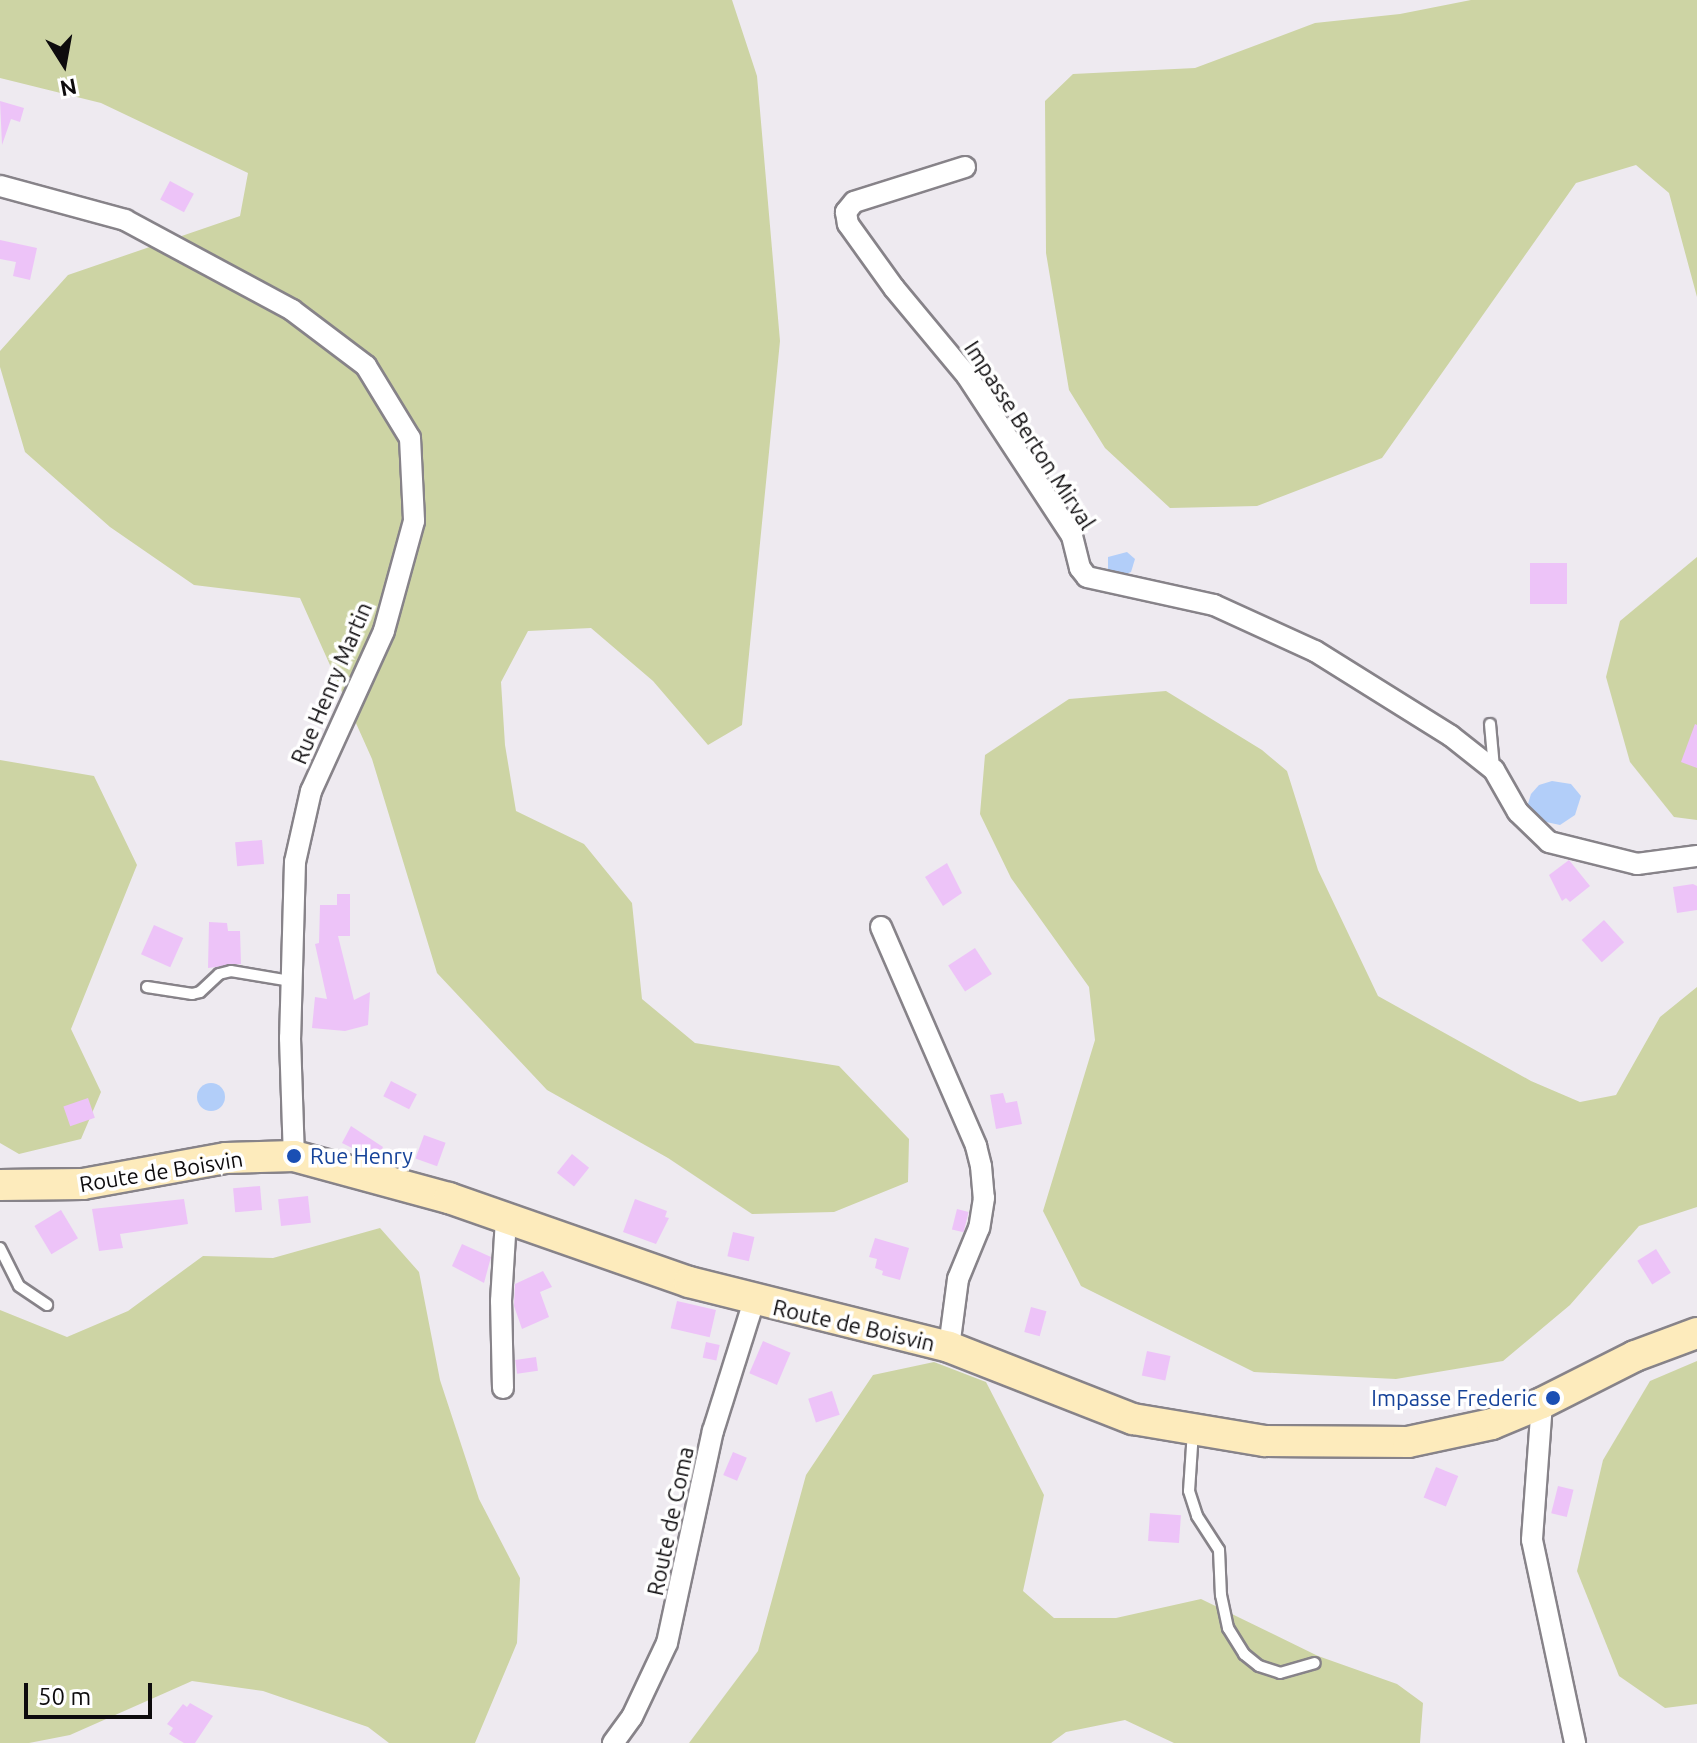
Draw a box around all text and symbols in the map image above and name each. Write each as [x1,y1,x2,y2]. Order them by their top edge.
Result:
north arrow [24,24,104,104]
text: N [58,74,79,102]
street label: Impasse Berton Mirval [959,336,1101,534]
street label: Rue Henry Martin [285,598,377,768]
place label: Rue Henry [310,1143,413,1169]
street label: Route de Boisvin [77,1145,245,1197]
marker: Rue Henry [285,1147,303,1165]
street label: Route de Boisvin [770,1294,938,1356]
place label: Impasse Frederic [1371,1385,1537,1411]
marker: Impasse Frederic [1544,1389,1562,1407]
street label: Route de Coma [641,1444,699,1598]
scale bar [28,1667,156,1717]
text: 50 m [38,1683,91,1710]

